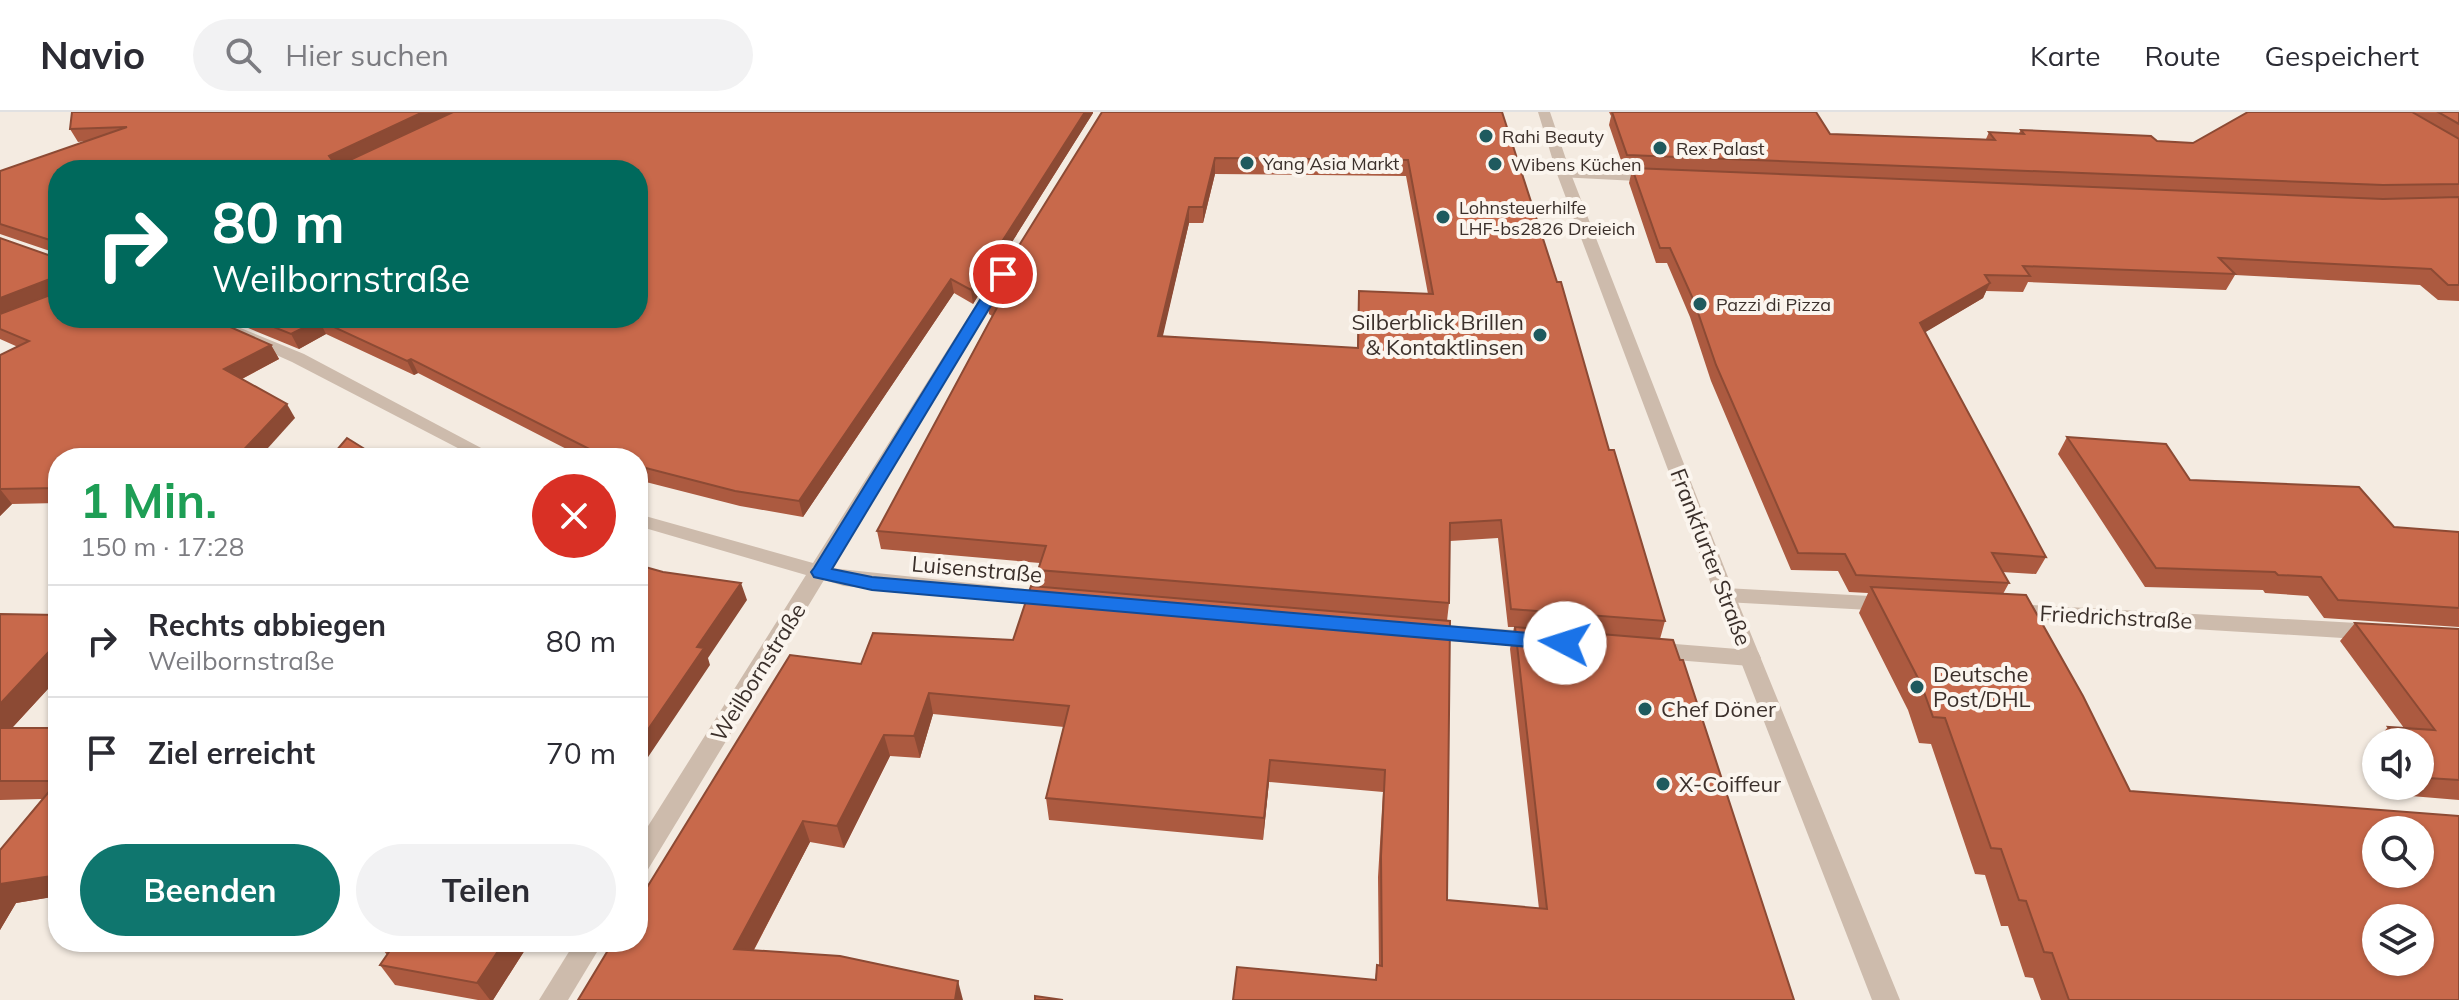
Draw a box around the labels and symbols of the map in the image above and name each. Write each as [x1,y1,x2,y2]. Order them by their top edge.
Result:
place label: Rahi Beauty [1502,125,1604,148]
marker: Rahi Beauty [1477,127,1495,145]
place label: Rex Palast [1676,137,1765,160]
marker: Rex Palast [1651,139,1669,157]
place label: Yang Asia Markt [1262,152,1399,175]
place label: Wibens Küchen [1511,153,1641,176]
marker: Yang Asia Markt [1238,154,1256,172]
marker: Wibens Küchen [1486,155,1504,173]
place label: Lohnsteuerhilfe LHF-bs2826 Dreieich [1459,196,1635,240]
marker: Lohnsteuerhilfe LHF-bs2826 Dreieich [1434,208,1452,226]
pin [969,240,1037,308]
place label: Pazzi di Pizza [1716,293,1831,316]
marker: Pazzi di Pizza [1691,295,1709,313]
place label: Silberblick Brillen & Kontaktlinsen [1352,308,1524,361]
marker: Silberblick Brillen & Kontaktlinsen [1531,326,1549,344]
street label: Frankfurter Straße [1664,464,1758,650]
street label: Luisenstraße [911,549,1043,589]
street label: Weilbornstraße [704,598,812,746]
street label: Friedrichstraße [2039,599,2193,635]
position arrow [1523,601,1607,685]
place label: Deutsche Post/DHL [1933,660,2031,713]
marker: Deutsche Post/DHL [1908,678,1926,696]
place label: Chef Döner [1661,695,1776,723]
marker: Chef Döner [1636,700,1654,718]
place label: X-Coiffeur [1679,770,1781,798]
marker: X-Coiffeur [1654,775,1672,793]

